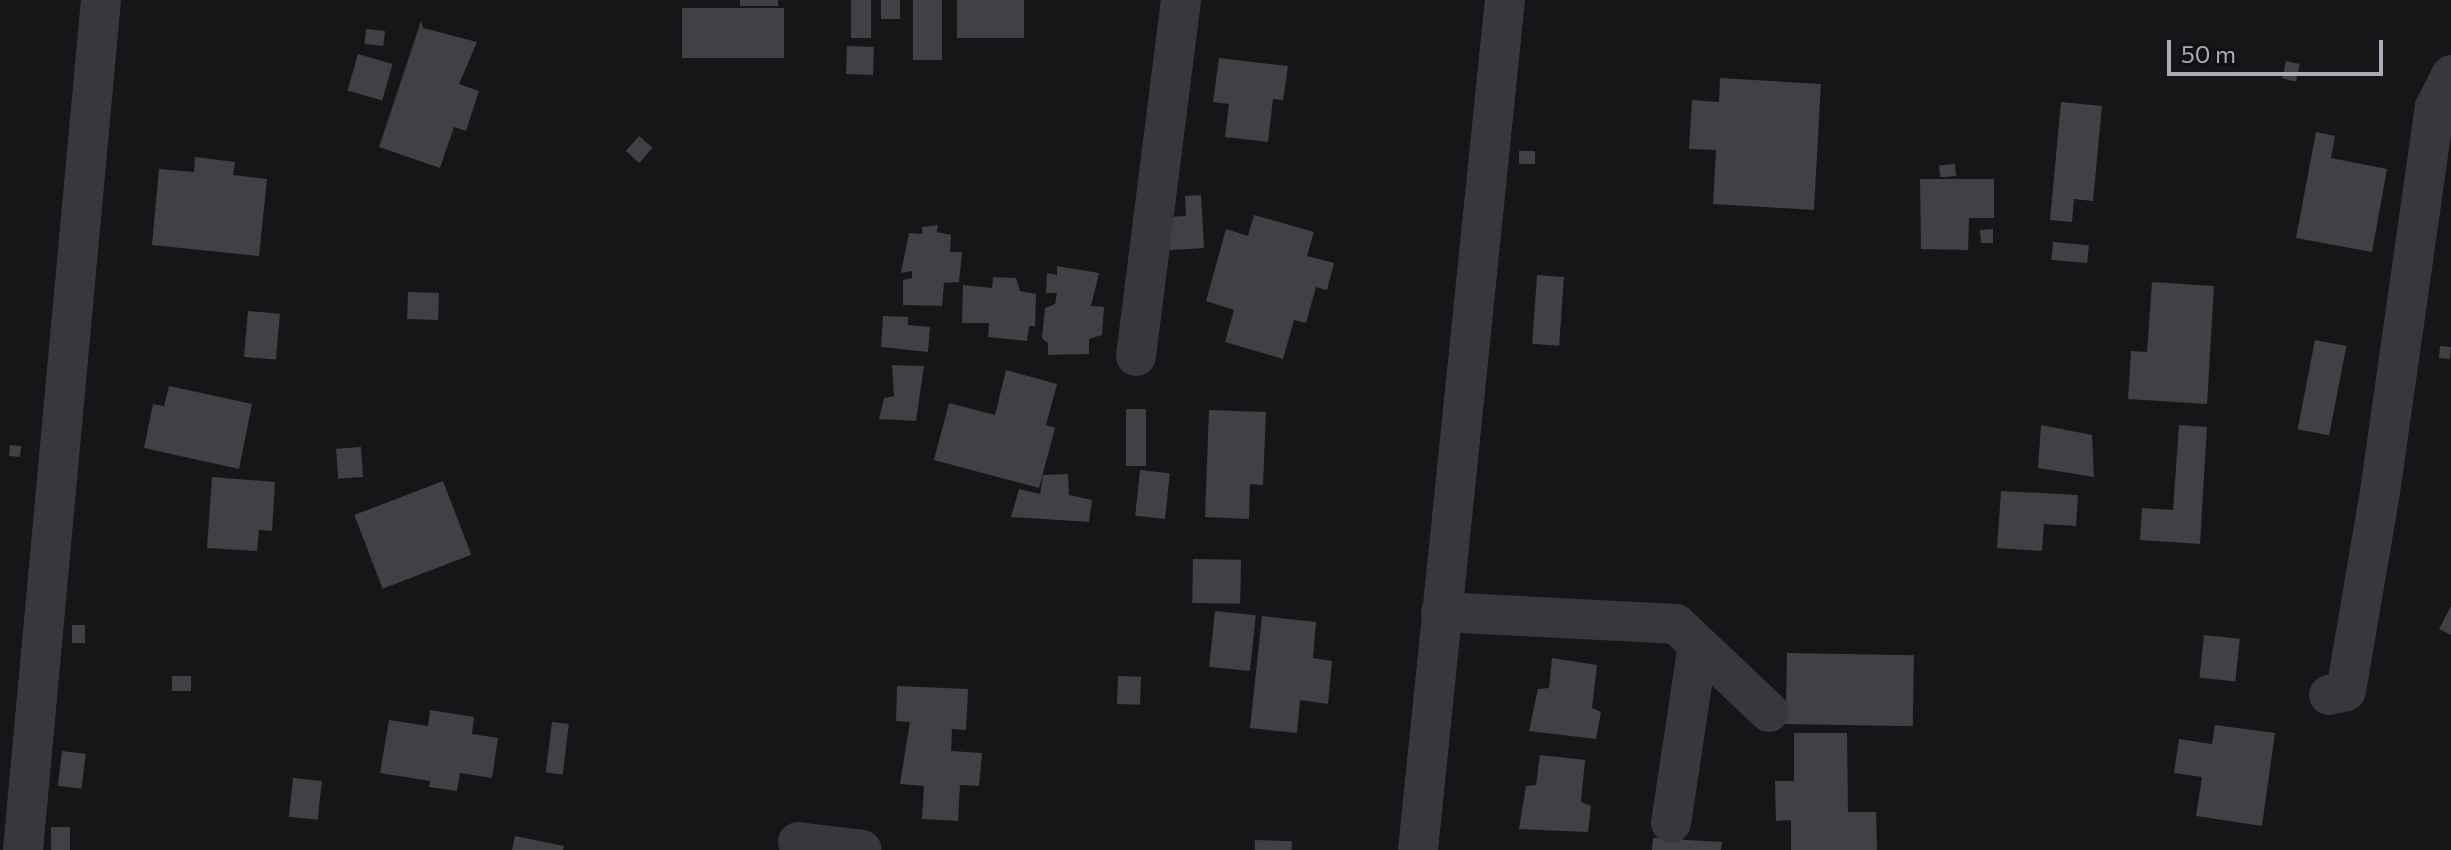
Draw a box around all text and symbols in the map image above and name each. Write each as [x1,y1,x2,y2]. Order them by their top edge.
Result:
scale bar [2171,24,2387,74]
text: 50 m [2181,39,2236,68]

